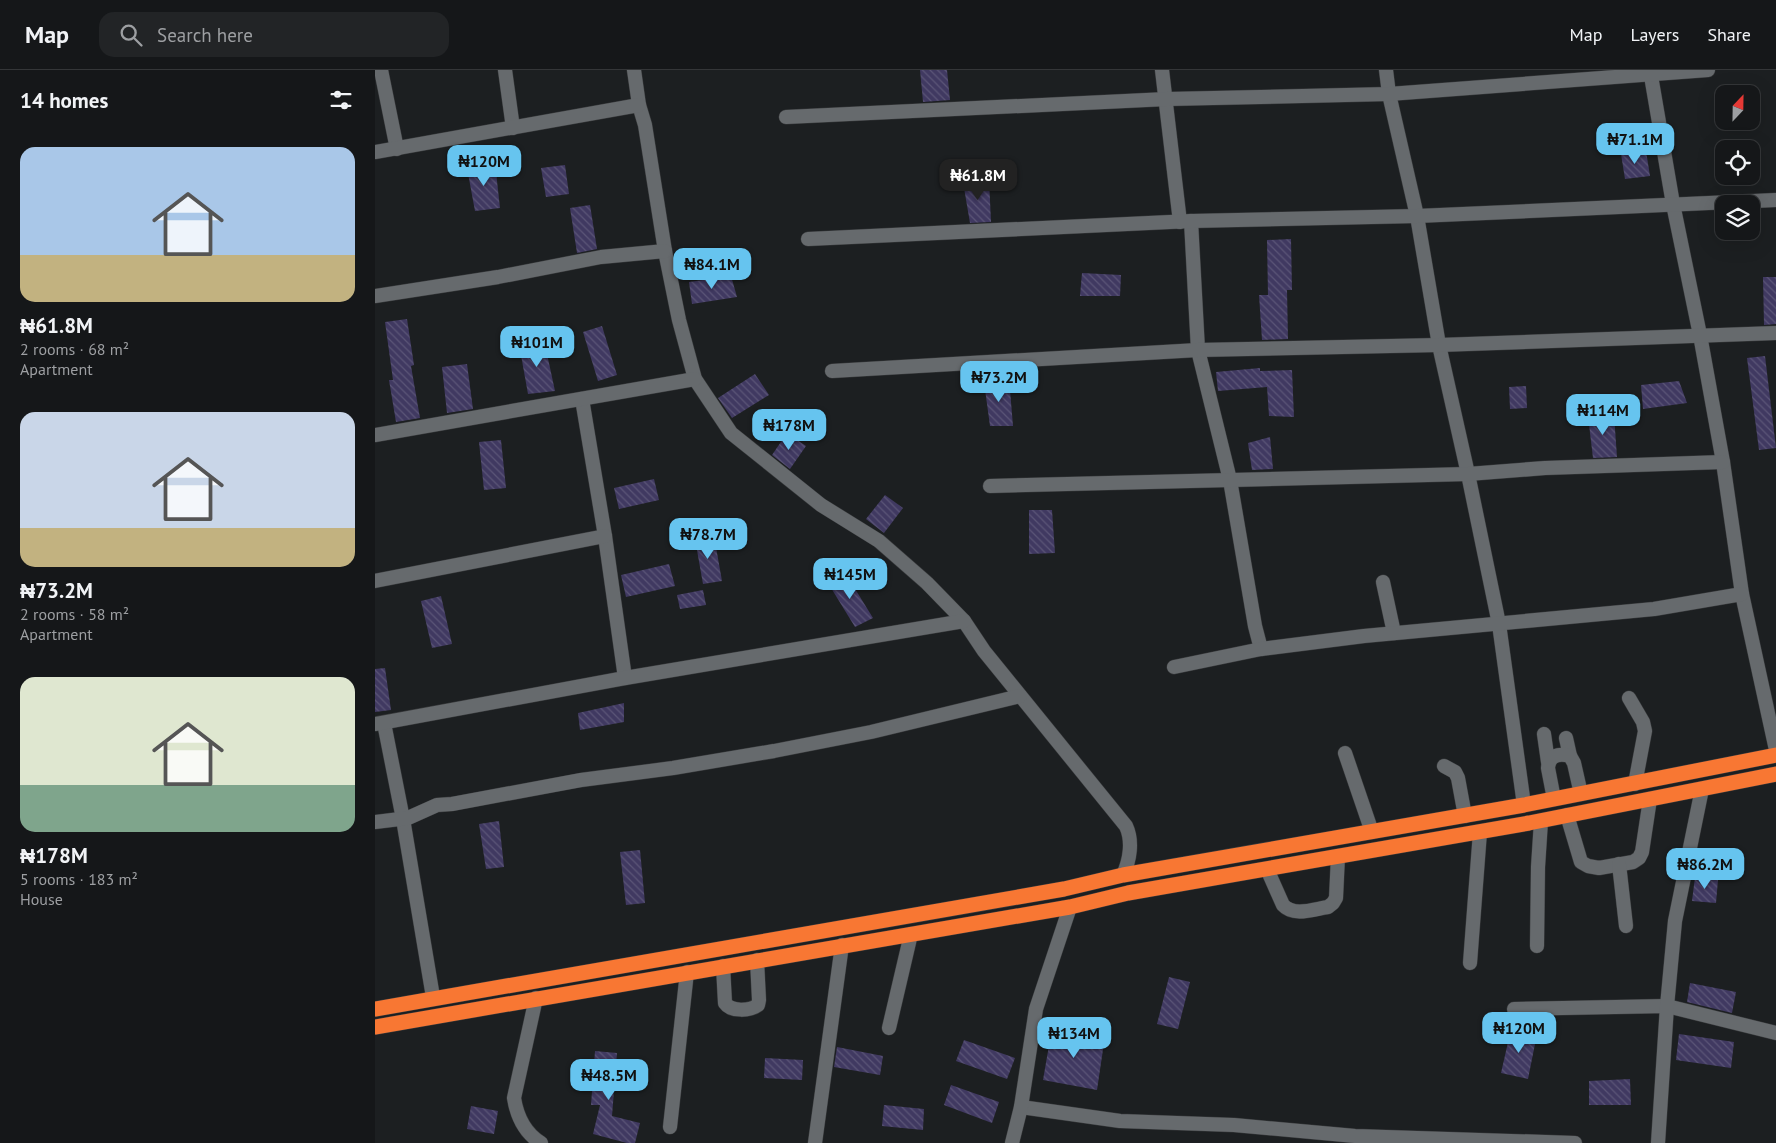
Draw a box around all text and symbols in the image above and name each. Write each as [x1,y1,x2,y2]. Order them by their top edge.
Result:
search box [99,12,449,57]
text: Map [25,19,69,50]
icon: search [117,21,145,49]
text: Search here [157,23,253,47]
text: Map [1570,23,1602,46]
text: Layers [1630,23,1679,46]
text: Share [1707,23,1751,46]
north arrow [1715,85,1760,130]
map controls [1715,85,1760,240]
icon: filters [327,86,355,114]
text: 14 homes [20,87,108,114]
pin: ₦71.1M [1594,122,1676,165]
text: ₦71.1M [1607,129,1663,149]
button: locate [1715,140,1760,185]
pin: ₦120M [449,144,519,187]
text: ₦120M [458,151,510,171]
pin: ₦61.8M [937,158,1019,201]
text: ₦61.8M [950,165,1006,185]
icon: home [143,179,233,269]
button: layers [1715,195,1760,240]
pin: ₦84.1M [671,248,753,290]
text: ₦84.1M [684,254,740,274]
text: ₦61.8M [20,312,93,339]
pin: ₦101M [502,326,572,368]
text: ₦101M [511,332,563,352]
text: 2 rooms · 68 m² [20,339,129,359]
text: Apartment [20,359,93,379]
pin: ₦73.2M [958,360,1040,403]
text: ₦73.2M [971,367,1027,387]
pin: ₦114M [1568,394,1638,436]
text: ₦114M [1577,400,1629,420]
pin: ₦178M [754,408,824,451]
text: ₦178M [763,415,815,435]
icon: home [143,444,233,534]
pin: ₦78.7M [667,518,749,560]
text: ₦78.7M [680,524,736,544]
pin: ₦145M [815,558,885,600]
text: ₦145M [824,564,876,584]
text: ₦73.2M [20,577,93,604]
text: 2 rooms · 58 m² [20,604,129,624]
text: Apartment [20,624,93,644]
icon: home [143,709,233,799]
text: ₦178M [20,842,88,869]
pin: ₦86.2M [1664,848,1746,890]
text: ₦86.2M [1677,854,1733,874]
text: 5 rooms · 183 m² [20,869,138,889]
text: House [20,889,63,909]
pin: ₦120M [1484,1012,1554,1054]
pin: ₦134M [1039,1016,1109,1059]
text: ₦120M [1493,1018,1545,1038]
text: ₦134M [1048,1023,1100,1043]
pin: ₦48.5M [568,1058,650,1101]
text: ₦48.5M [581,1065,637,1085]

